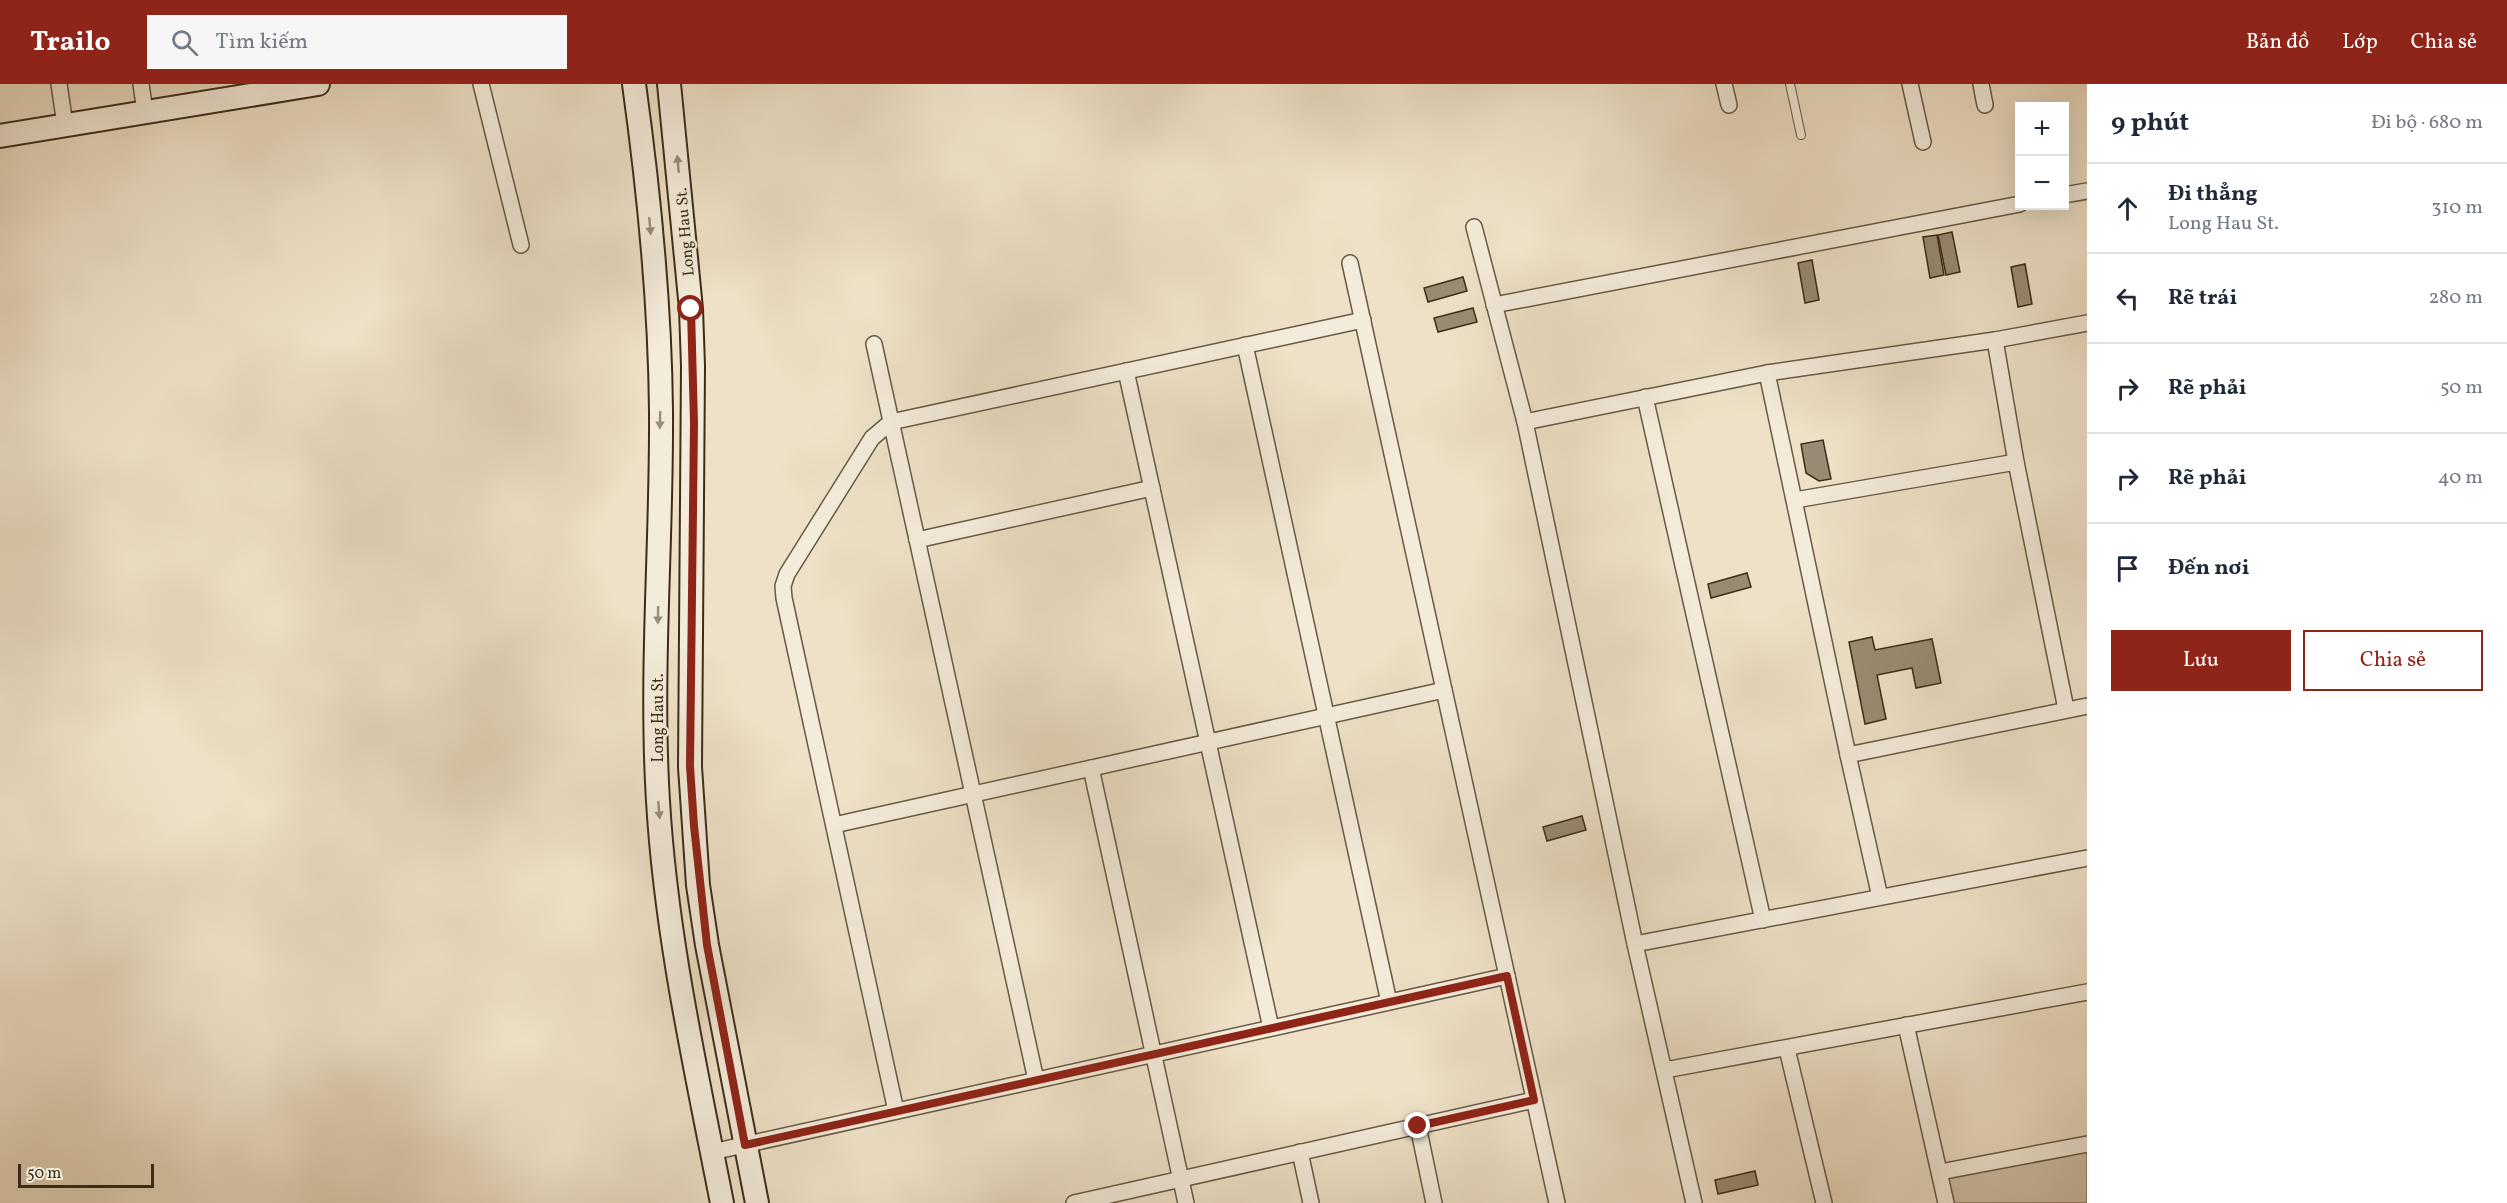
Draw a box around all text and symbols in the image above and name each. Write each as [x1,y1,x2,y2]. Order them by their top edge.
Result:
search box [147,15,567,69]
text: Trailo [30,23,111,62]
icon: search [168,26,201,59]
text: Tìm kiếm [216,27,308,58]
text: Bản đồ [2246,28,2309,57]
text: Lớp [2342,28,2378,57]
text: Chia sẻ [2411,28,2477,57]
map controls [2015,102,2069,210]
button: + [2015,102,2069,156]
text: 9 phút [2111,105,2189,141]
text: Đi bộ · 680 m [2371,109,2483,137]
one-way arrow [673,154,683,173]
button: − [2015,156,2069,210]
text: Đi thẳng [2168,179,2258,210]
street label: Long Hau St. [671,187,701,277]
icon: ahead [2111,192,2144,225]
text: 310 m [2431,194,2483,222]
text: Long Hau St. [2168,210,2279,238]
one-way arrow [645,216,654,235]
icon: left [2111,282,2144,315]
text: Rẽ trái [2168,283,2237,314]
text: 280 m [2428,284,2483,312]
route start [677,295,703,321]
icon: right [2111,372,2144,405]
text: Rẽ phải [2168,373,2247,404]
text: 50 m [2440,374,2483,402]
one-way arrow [656,411,665,430]
icon: right [2111,462,2144,495]
text: Rẽ phải [2168,463,2247,494]
text: 40 m [2438,464,2483,492]
icon: arrive [2111,552,2144,585]
text: Đến nơi [2168,553,2250,584]
one-way arrow [653,606,663,625]
button: Lưu [2111,630,2291,691]
button: Chia sẻ [2303,630,2483,691]
street label: Long Hau St. [648,674,670,762]
one-way arrow [654,801,664,820]
route end [1404,1112,1430,1138]
scale bar [18,1161,154,1188]
text: 50 m [27,1163,61,1185]

